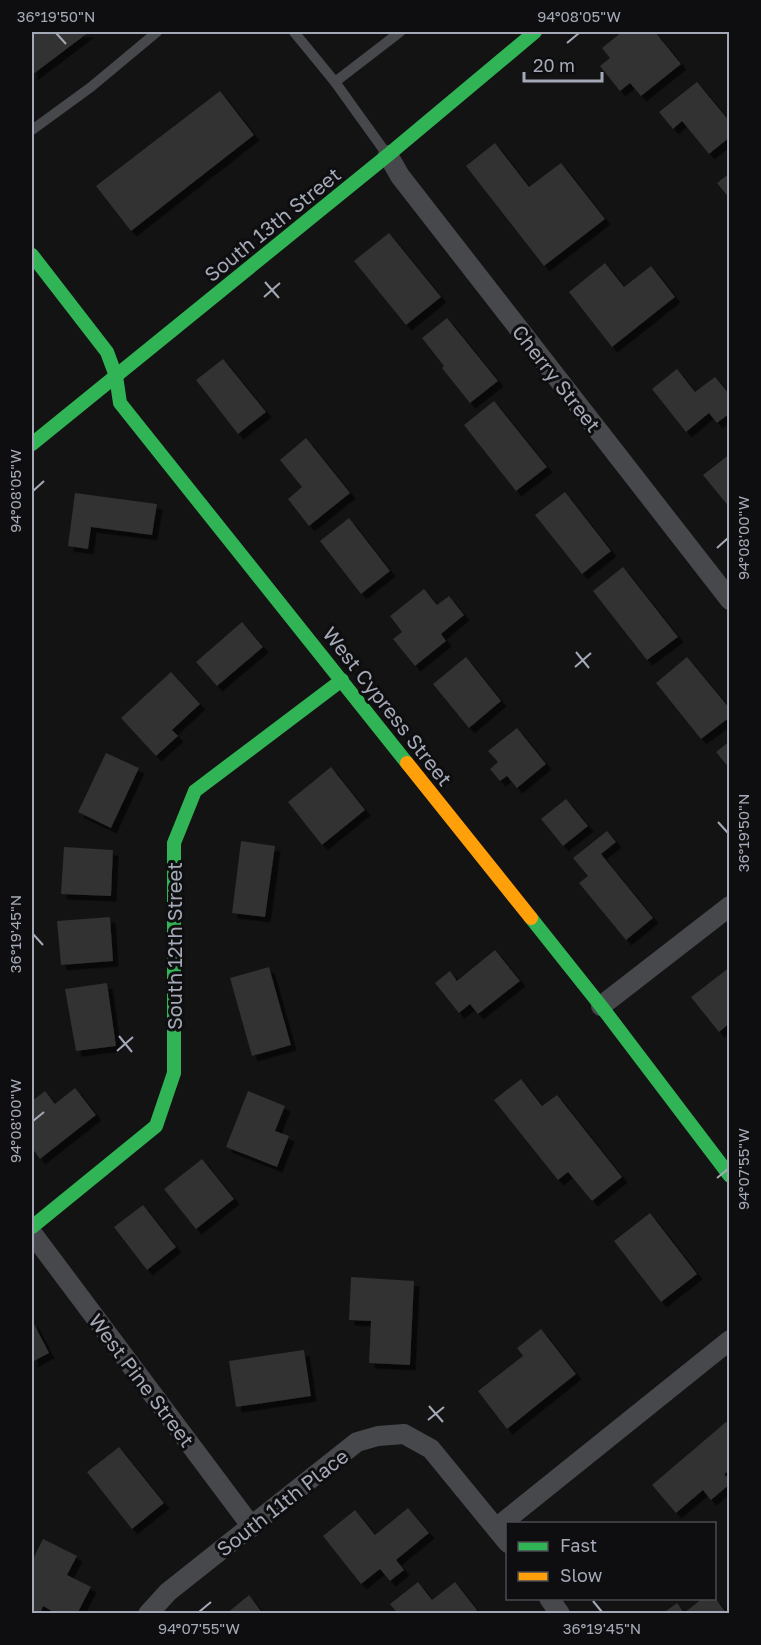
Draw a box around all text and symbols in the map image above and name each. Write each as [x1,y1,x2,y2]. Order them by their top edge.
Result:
text: 36°19'50"N [17,7,95,25]
text: 94°08'05"W [537,7,621,25]
scale bar [524,45,602,83]
text: 20 m [533,54,575,76]
street label: South 13th Street [199,162,345,286]
street label: Cherry Street [508,320,606,436]
text: 94°08'05"W [6,449,24,533]
text: 94°08'00"W [734,496,752,580]
street label: West Cypress Street [318,622,458,790]
text: 36°19'50"N [734,794,752,872]
street label: South 12th Street [162,862,186,1030]
text: 36°19'45"N [6,895,24,973]
text: 94°08'00"W [6,1079,24,1163]
text: 94°07'55"W [734,1128,752,1210]
street label: West Pine Street [84,1309,200,1451]
street label: South 11th Place [211,1443,353,1561]
legend [506,1522,716,1600]
text: Fast [560,1534,597,1556]
text: Slow [560,1564,603,1586]
text: 94°07'55"W [158,1619,240,1637]
text: 36°19'45"N [563,1619,641,1637]

